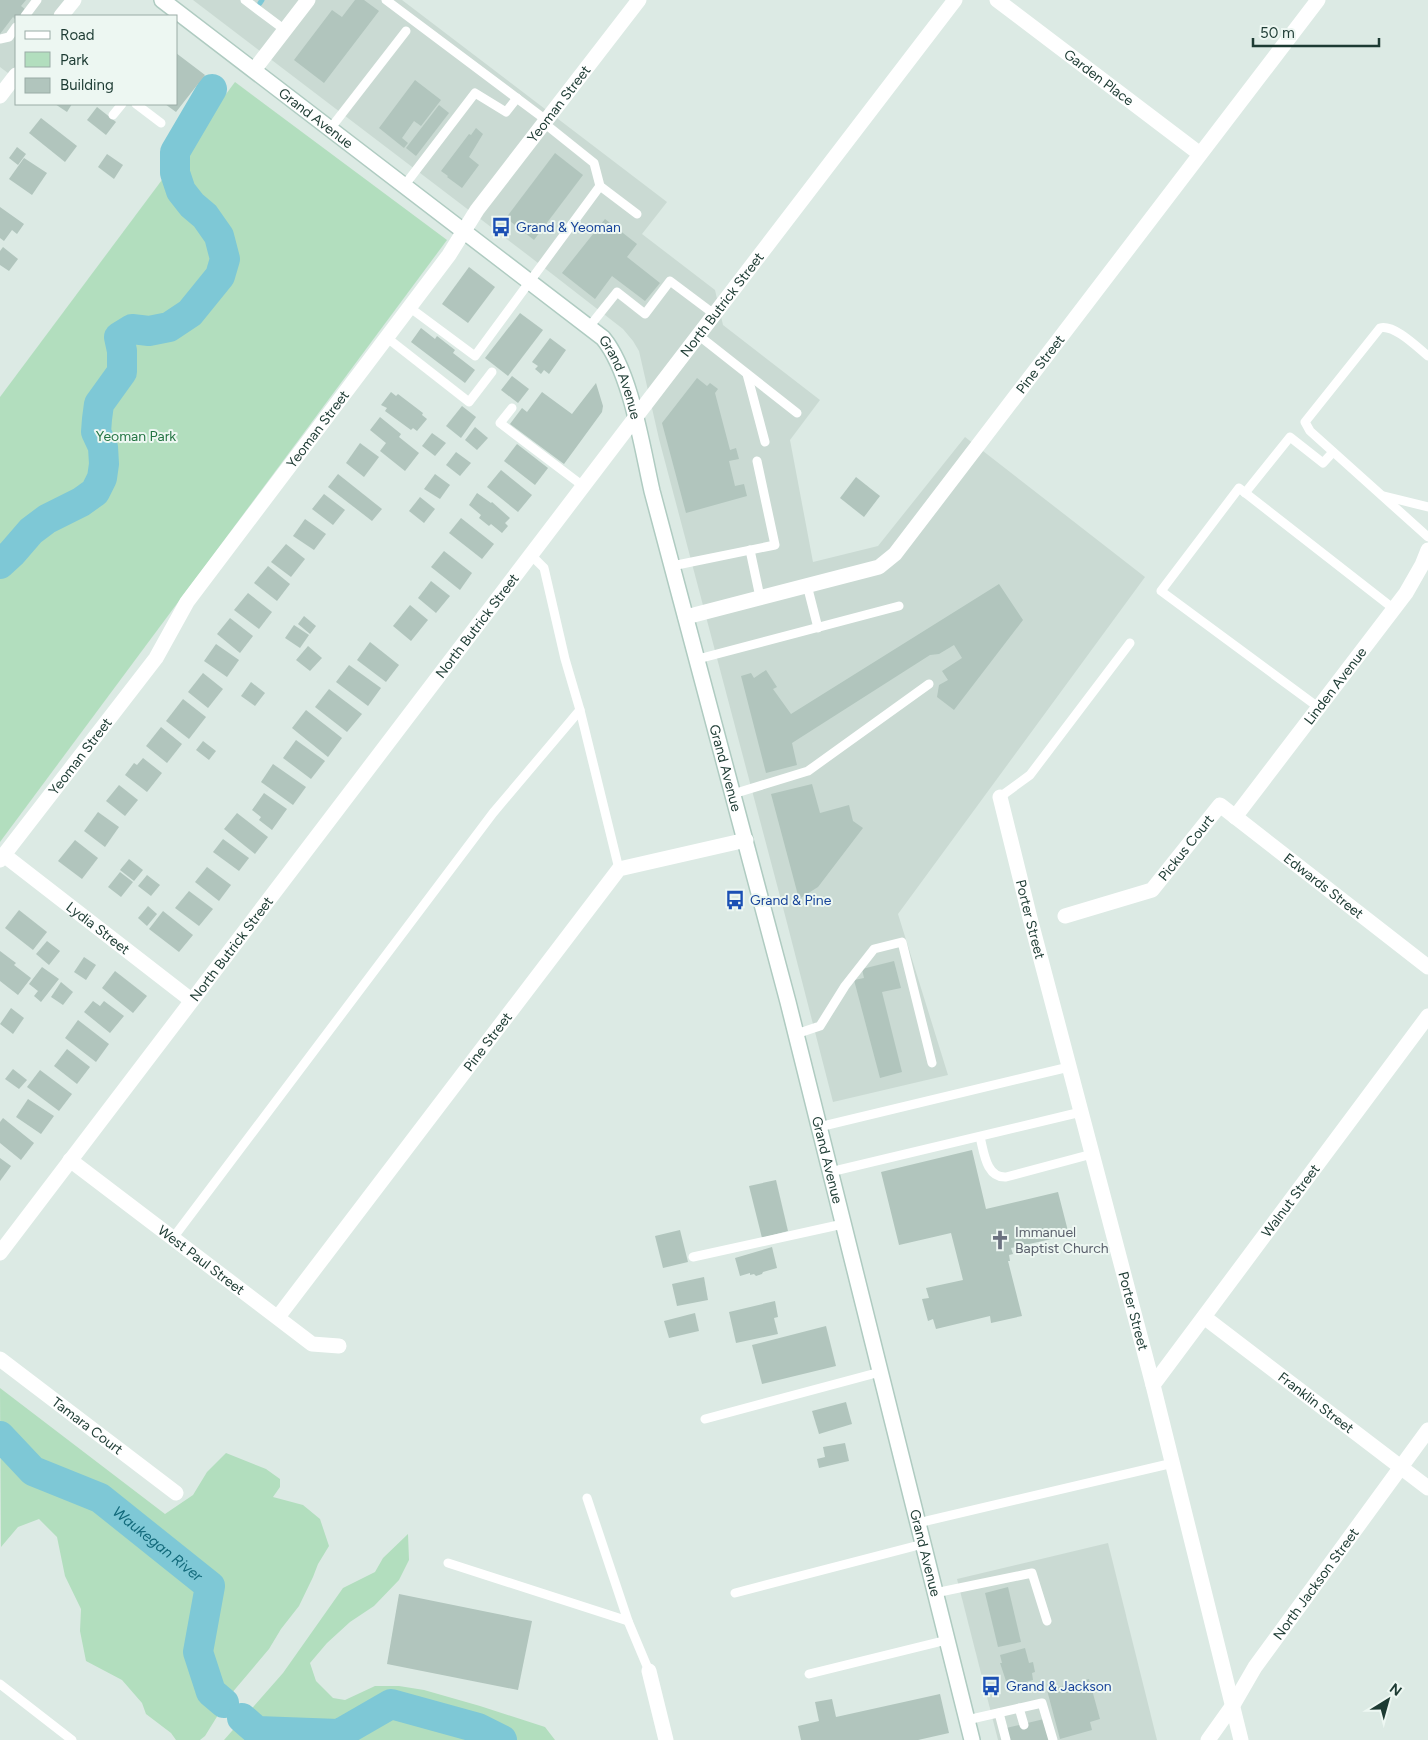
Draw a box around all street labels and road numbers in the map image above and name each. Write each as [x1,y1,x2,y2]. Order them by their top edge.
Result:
street label: Garden Place [1061,45,1138,109]
street label: Yeoman Street [524,62,594,146]
street label: Grand Avenue [275,84,357,152]
street label: North Butrick Street [677,249,767,360]
street label: Pine Street [1012,331,1068,397]
street label: Grand Avenue [595,332,645,421]
street label: Yeoman Street [283,387,352,471]
street label: North Butrick Street [432,570,522,681]
street label: Linden Avenue [1300,643,1370,728]
street label: Yeoman Street [45,714,115,798]
street label: Grand Avenue [706,722,745,814]
street label: Pickus Court [1154,811,1217,884]
street label: Edwards Street [1280,849,1367,922]
street label: Porter Street [1012,878,1049,961]
street label: North Butrick Street [186,893,276,1005]
street label: Lydia Street [63,898,133,958]
street label: Pine Street [460,1009,515,1074]
street label: Grand Avenue [808,1114,846,1206]
street label: Walnut Street [1258,1161,1323,1240]
street label: West Paul Street [155,1221,248,1298]
street label: Porter Street [1115,1270,1152,1352]
street label: Franklin Street [1275,1368,1357,1437]
street label: Tamara Court [49,1393,126,1458]
street label: Grand Avenue [906,1507,944,1599]
street label: North Jackson Street [1269,1525,1362,1643]

